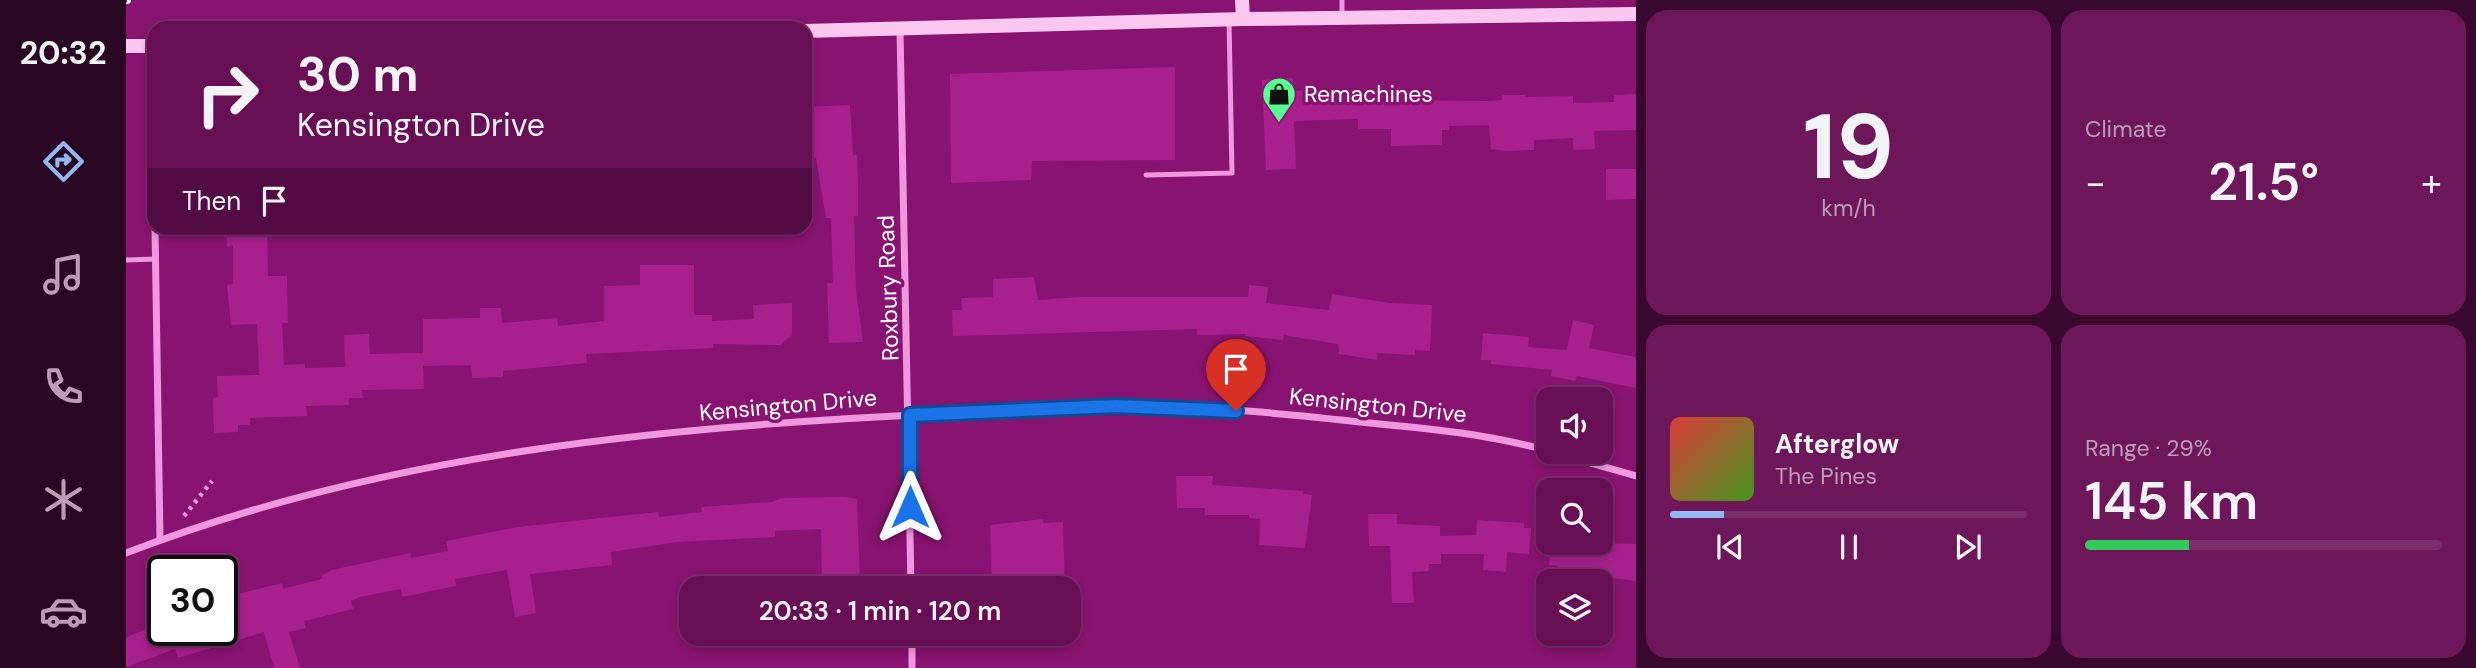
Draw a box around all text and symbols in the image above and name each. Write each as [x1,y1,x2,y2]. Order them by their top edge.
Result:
text: 20:32 [20,32,106,74]
text: 30 m [297,42,419,106]
icon: right [182,49,273,140]
shop icon: Remachines [1260,75,1298,124]
place label: Remachines [1304,79,1433,109]
text: 19 [1803,88,1894,206]
text: Kensington Drive [297,104,545,146]
text: Climate [2085,114,2167,144]
icon: directions [39,137,88,186]
text: 21.5° [2208,148,2319,216]
text: − [2085,158,2106,208]
text: + [2421,158,2442,208]
icon: arrive [255,182,293,220]
text: Then [182,184,241,218]
text: km/h [1821,193,1876,223]
street label: Roxbury Road [870,214,906,362]
icon: music [39,250,88,299]
pin [1206,339,1266,411]
icon: arrive [1217,350,1255,388]
icon: phone [39,362,88,411]
street label: Kensington Drive [1288,381,1468,429]
street label: Kensington Drive [698,382,878,428]
map controls [1536,387,1613,646]
button: sound [1536,387,1613,464]
text: Afterglow [1775,427,1899,461]
text: Range · 29% [2085,433,2212,463]
text: The Pines [1775,461,1877,491]
text: 145 km [2085,467,2258,535]
position arrow [873,470,947,544]
icon: climate [39,475,88,524]
button: search [1536,478,1613,555]
icon: previous [1711,528,1749,566]
icon: pause [1830,528,1868,566]
icon: next [1949,528,1987,566]
speed limit sign: 30 [147,555,238,646]
button: layers [1536,569,1613,646]
icon: car [39,587,88,636]
text: 20:33 · 1 min · 120 m [759,594,1001,628]

